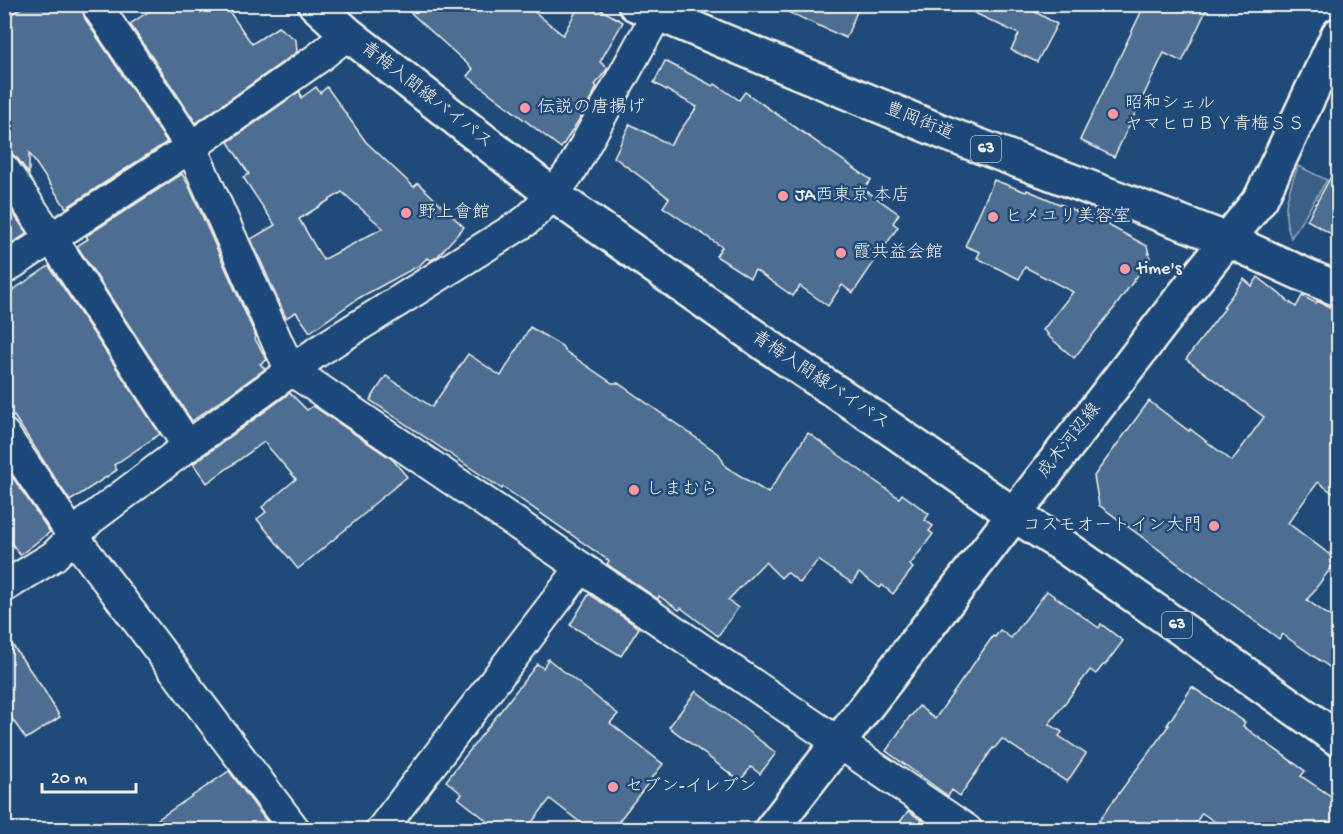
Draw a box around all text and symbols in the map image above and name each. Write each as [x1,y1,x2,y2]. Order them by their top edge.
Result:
street label: 青梅入間線バイパス [356,37,497,154]
place label: 昭和シェル ヤマヒロＢＹ青梅ＳＳ [1125,93,1305,136]
place label: 伝説の唐揚げ [537,97,645,119]
street label: 豊岡街道 [882,98,957,145]
marker: 伝説の唐揚げ [518,101,532,115]
marker: 昭和シェル ヤマヒロＢＹ青梅ＳＳ [1106,107,1120,121]
road number: 63 [971,136,1001,162]
place label: JA西東京 本店 [795,185,909,207]
marker: JA西東京 本店 [776,189,790,203]
place label: 野上會館 [418,202,490,224]
marker: 野上會館 [399,206,413,220]
place label: ヒメユリ美容室 [1005,206,1131,228]
marker: ヒメユリ美容室 [986,210,1000,224]
place label: 霞共益会館 [853,242,943,264]
marker: 霞共益会館 [834,246,848,260]
place label: time's [1136,259,1183,280]
marker: time's [1118,262,1132,276]
street label: 青梅入間線バイパス [747,326,893,435]
street label: 成木河辺線 [1033,398,1106,483]
place label: しまむら [646,480,718,501]
marker: しまむら [627,483,641,497]
place label: コスモオートイン大門 [1023,516,1202,537]
marker: コスモオートイン大門 [1207,519,1221,533]
road number: 63 [1162,612,1192,638]
scale bar [42,756,136,794]
text: 20 m [51,769,87,790]
place label: セブン-イレブン [625,776,757,798]
marker: セブン-イレブン [606,780,620,794]

